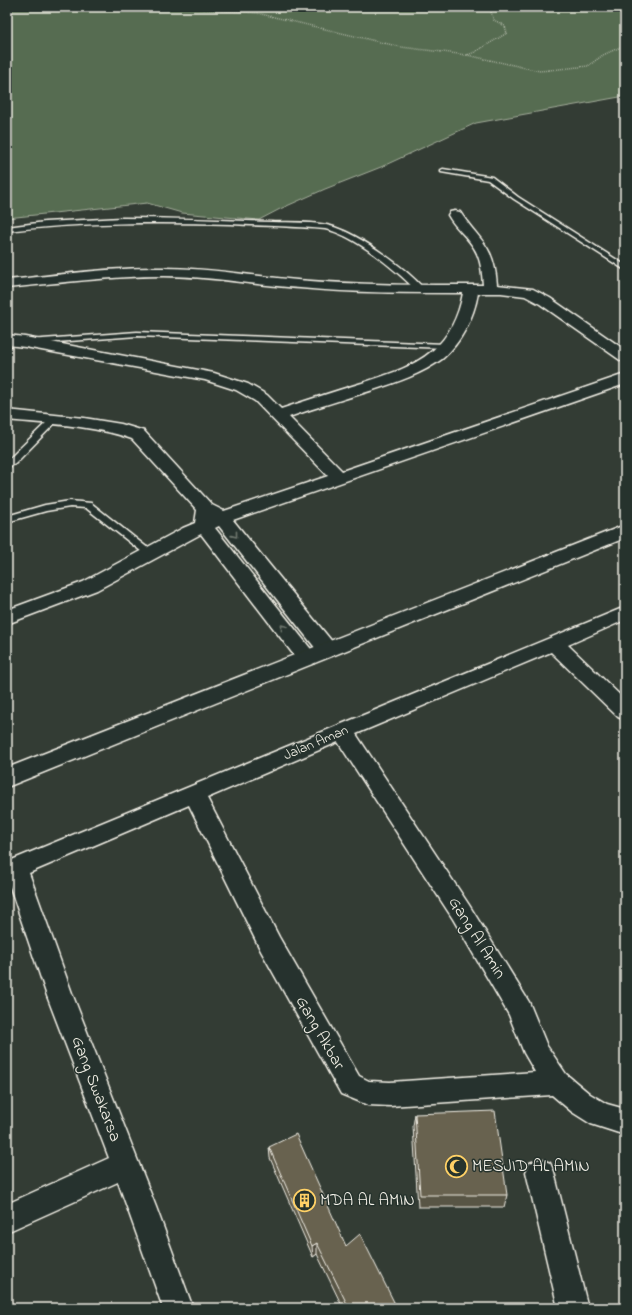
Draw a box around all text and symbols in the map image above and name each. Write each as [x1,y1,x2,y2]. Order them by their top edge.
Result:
one-way arrow [231,530,238,537]
one-way arrow [281,624,288,631]
street label: Jalan Aman [280,720,352,766]
street label: Gang Al Amin [440,892,512,985]
street label: Gang Akbar [287,991,352,1076]
street label: Gang Swakarsa [63,1033,128,1146]
mosque icon: MESJID AL AMIN [444,1153,470,1179]
place label: MESJID AL AMIN [472,1154,590,1179]
building icon: MDA AL AMIN [291,1187,317,1213]
place label: MDA AL AMIN [320,1188,415,1213]

